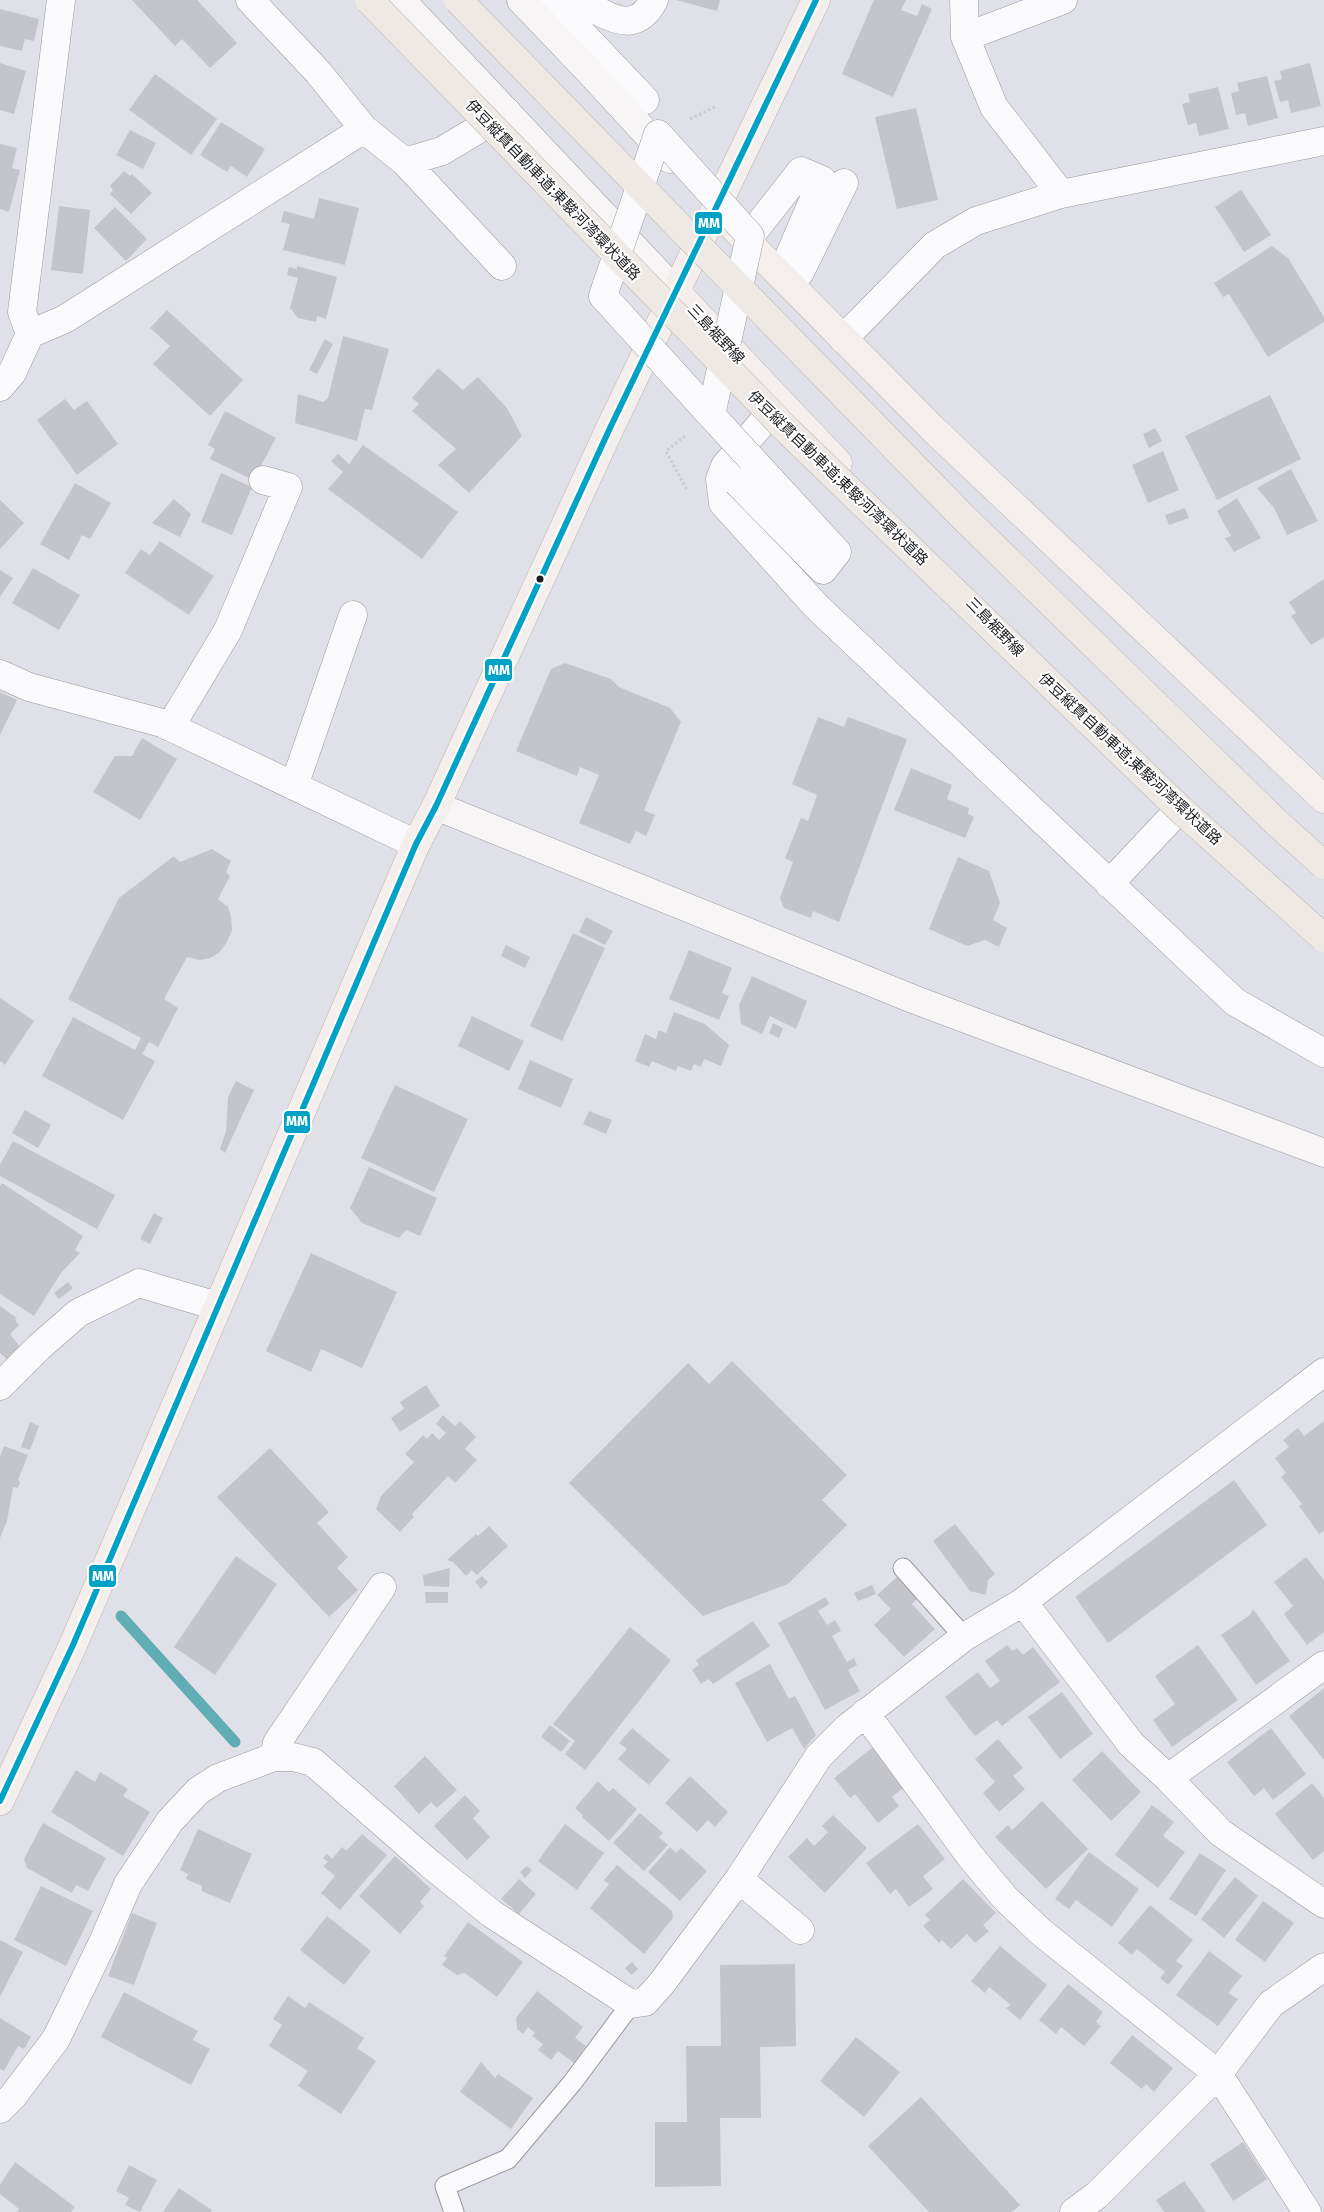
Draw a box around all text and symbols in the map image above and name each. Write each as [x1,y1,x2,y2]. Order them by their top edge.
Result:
street label: 伊豆縦貫自動車道;東駿河湾環状道路 [462,96,644,284]
line badge: MM [694,211,723,235]
text: MM [698,215,720,232]
street label: 三島裾野線 [684,300,748,368]
street label: 伊豆縦貫自動車道;東駿河湾環状道路 [744,387,932,569]
unlabelled marker [535,574,545,584]
street label: 三島裾野線 [962,594,1028,660]
line badge: MM [484,658,513,682]
text: MM [488,662,510,679]
street label: 伊豆縦貫自動車道;東駿河湾環状道路 [1035,669,1225,849]
line badge: MM [283,1110,311,1134]
text: MM [286,1113,308,1130]
line badge: MM [88,1564,117,1588]
text: MM [92,1568,114,1585]

